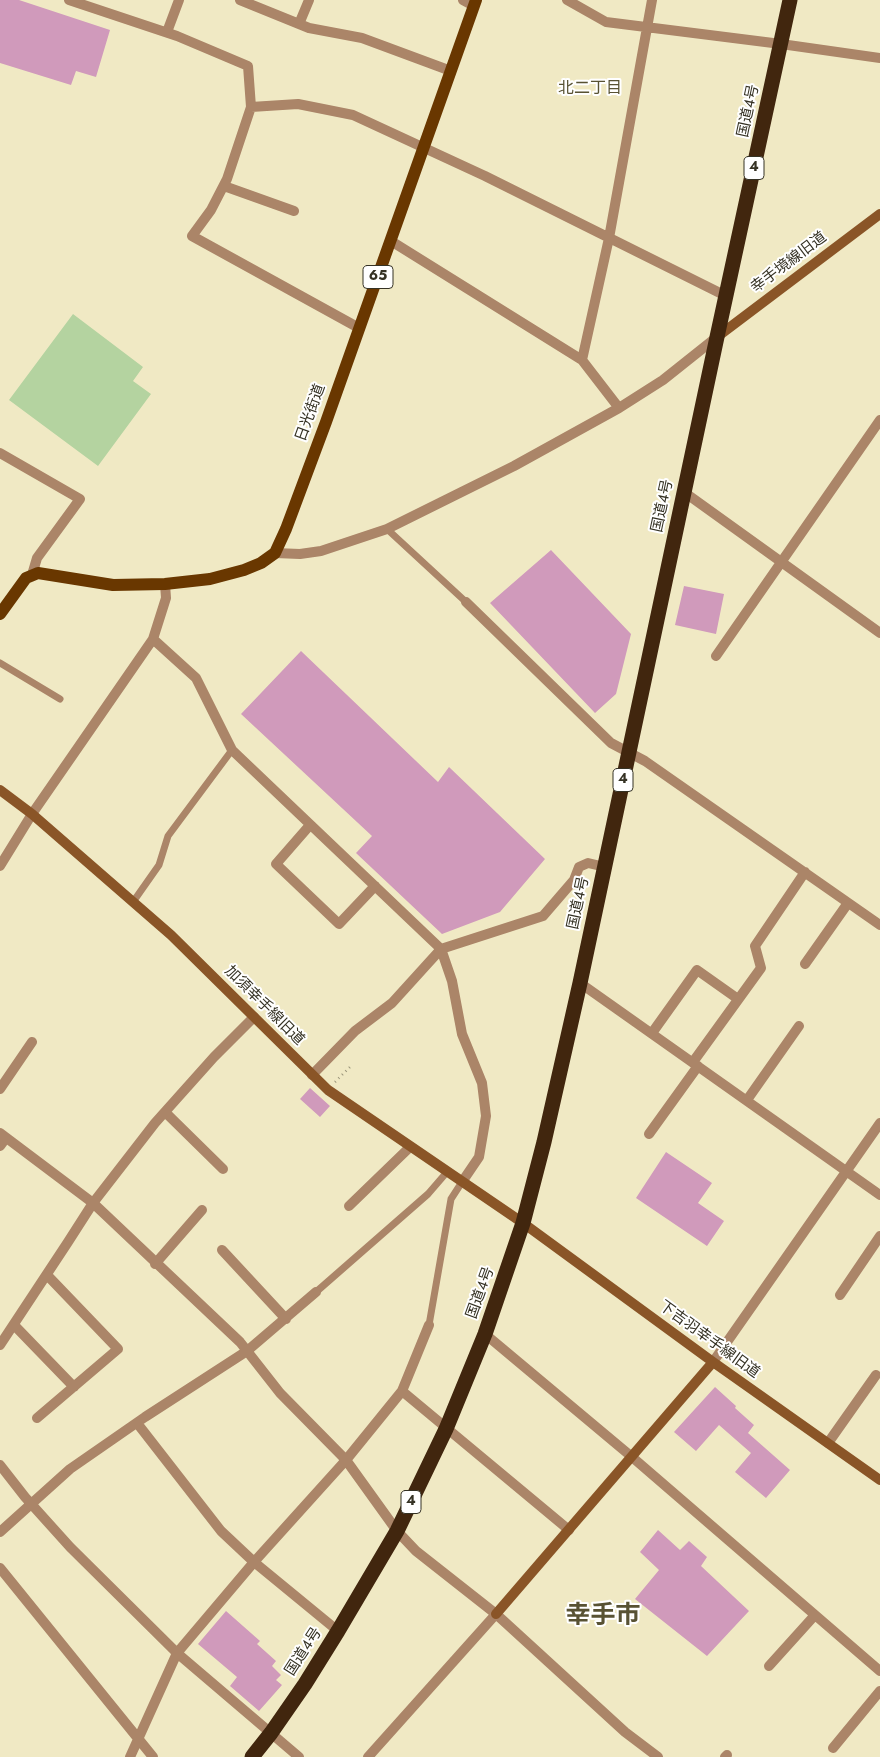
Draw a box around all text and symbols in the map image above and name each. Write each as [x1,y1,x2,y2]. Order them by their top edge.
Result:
district label: 北二丁目 [558,79,622,99]
street label: 国道4号 [735,83,763,139]
road number: 4 [744,156,764,180]
street label: 幸手境線旧道 [748,229,830,297]
road number: 65 [363,266,393,288]
street label: 日光街道 [292,382,330,444]
street label: 国道4号 [649,478,677,534]
road number: 4 [613,768,633,792]
street label: 国道4号 [565,875,593,931]
street label: 加須幸手線旧道 [221,963,307,1049]
street label: 国道4号 [463,1265,499,1321]
street label: 下吉羽幸手線旧道 [655,1297,763,1383]
road number: 4 [401,1490,421,1514]
district label: 幸手市 [566,1602,640,1632]
street label: 国道4号 [282,1625,326,1679]

